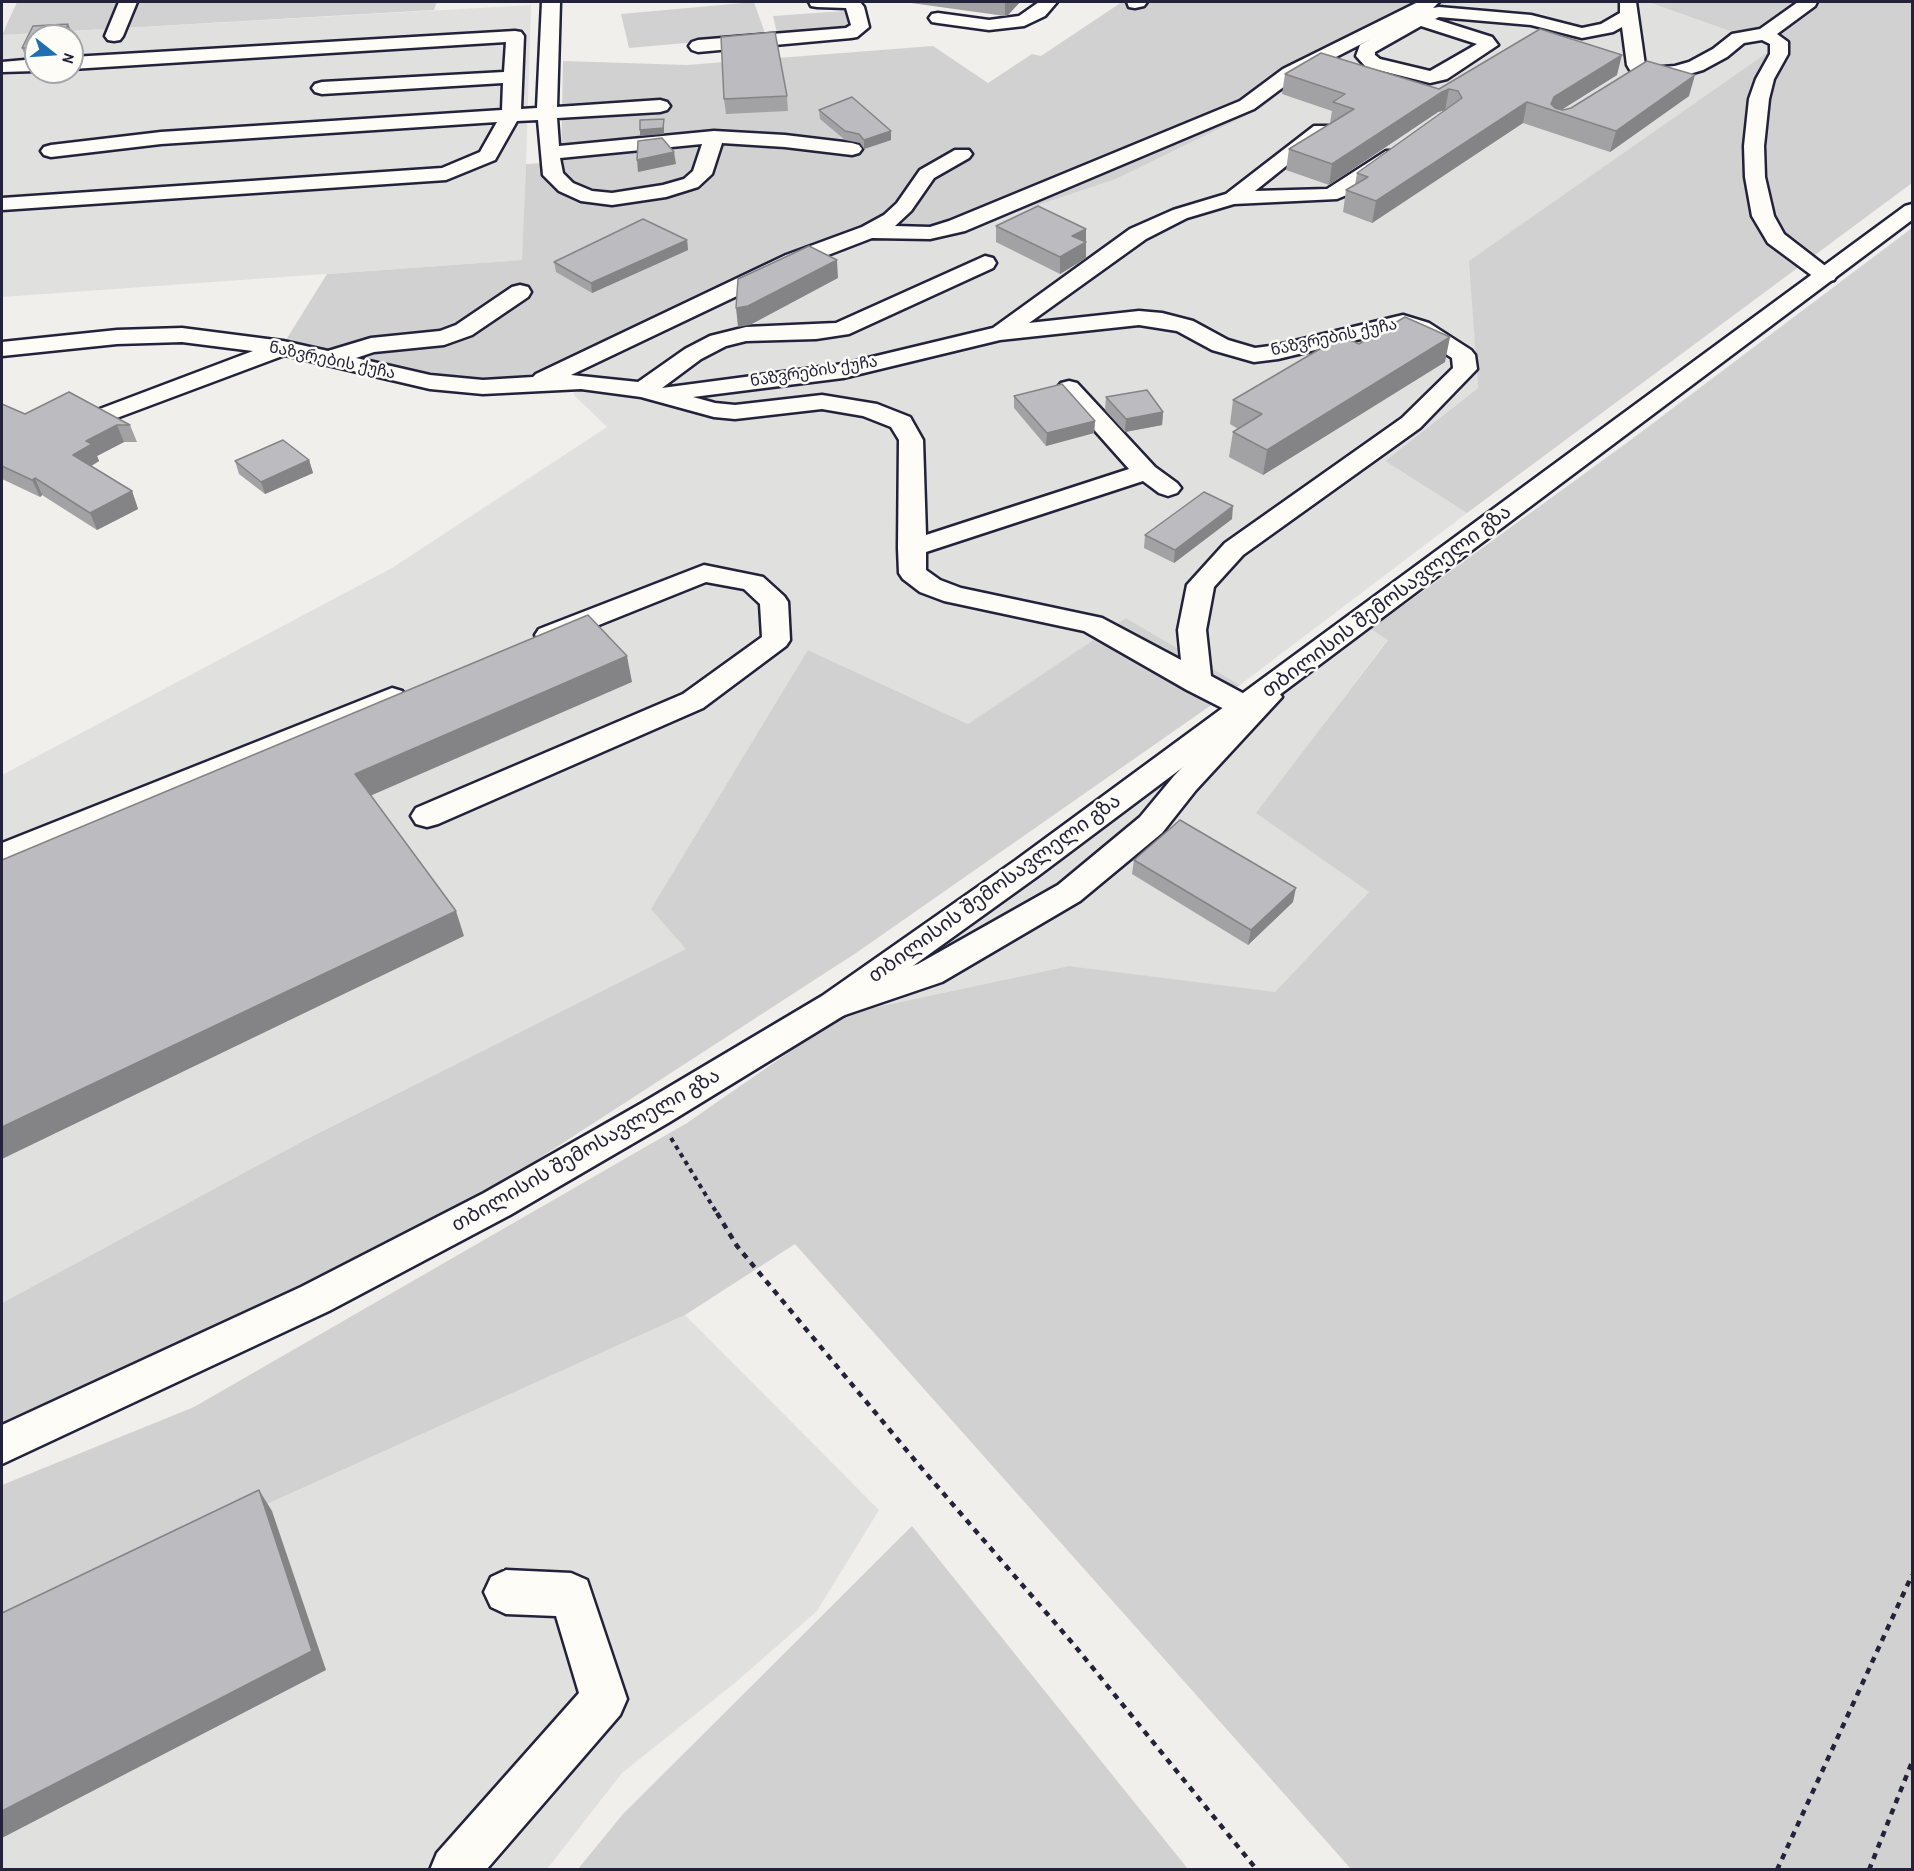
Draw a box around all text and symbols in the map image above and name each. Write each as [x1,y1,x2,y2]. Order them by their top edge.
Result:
north arrow [24,24,84,84]
text: N [58,51,81,66]
street label: ნაზვრების ქუჩა [1269,315,1399,361]
street label: ნაზვრების ქუჩა [267,338,397,384]
street label: ნაზვრების ქუჩა [749,352,879,392]
street label: თბილისის შემოსავლელი გზა [1258,500,1516,704]
street label: თბილისის შემოსავლელი გზა [864,789,1126,989]
street label: თბილისის შემოსავლელი გზა [448,1064,724,1238]

